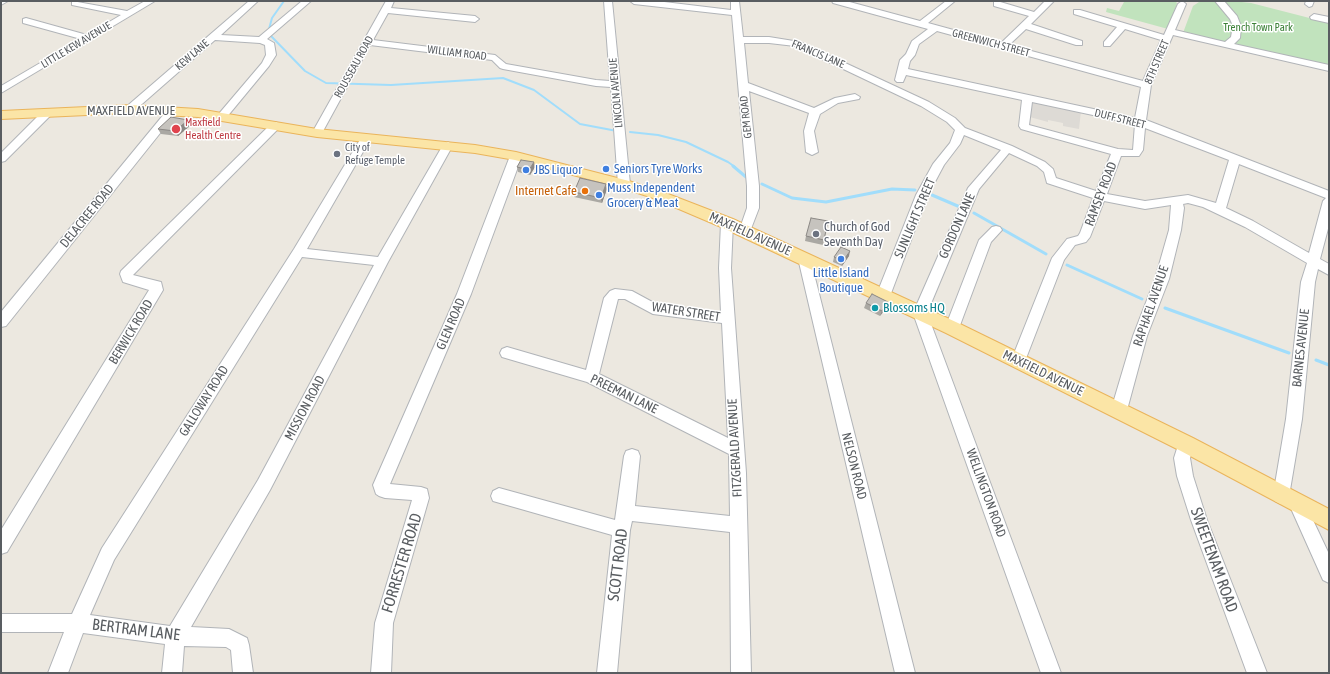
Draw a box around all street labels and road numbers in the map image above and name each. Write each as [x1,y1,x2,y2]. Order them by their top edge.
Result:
street label: LITTLE KEW AVENUE [38,19,114,71]
street label: GREENWICH STREET [951,26,1031,60]
street label: ROUSSEAU ROAD [332,34,376,100]
street label: KEW LANE [172,37,212,73]
street label: FRANCIS LANE [789,37,847,71]
street label: 8TH STREET [1142,38,1172,86]
street label: WILLIAM ROAD [427,43,487,63]
street label: LINCOLN AVENUE [606,58,626,128]
street label: GEM ROAD [737,95,755,139]
street label: MAXFIELD AVENUE [87,103,175,119]
street label: DUFF STREET [1093,106,1147,132]
street label: RAMSEY ROAD [1082,160,1120,228]
street label: SUNLIGHT STREET [891,176,939,260]
street label: DELACREE ROAD [57,181,117,251]
street label: GORDON LANE [936,191,978,261]
street label: MAXFIELD AVENUE [707,209,793,259]
street label: RAPHAEL AVENUE [1130,264,1172,348]
street label: GLEN ROAD [433,296,469,352]
street label: BERWICK ROAD [106,297,156,367]
street label: WATER STREET [651,299,721,325]
street label: BARNES AVENUE [1289,308,1313,388]
street label: MAXFIELD AVENUE [1000,347,1086,399]
street label: GALLOWAY ROAD [176,363,232,439]
street label: PREEMAN LANE [588,371,660,417]
street label: MISSION ROAD [281,373,329,443]
street label: FITZGERALD AVENUE [725,398,745,498]
street label: NELSON ROAD [838,431,870,501]
street label: WELLINGTON ROAD [963,447,1009,539]
street label: SWEETENAM ROAD [1186,505,1242,615]
street label: FORRESTER ROAD [378,511,426,615]
street label: SCOTT ROAD [604,528,632,602]
street label: BERTRAM LANE [91,615,181,645]

